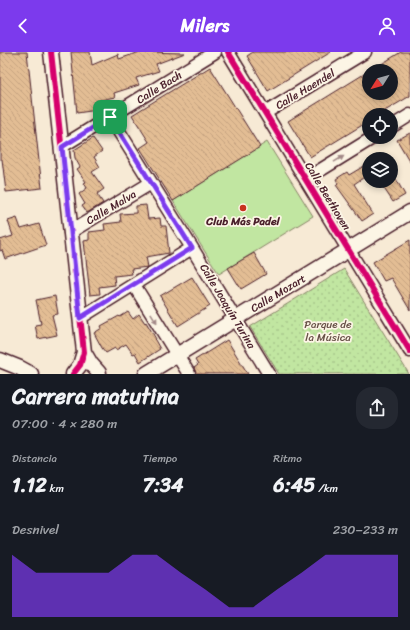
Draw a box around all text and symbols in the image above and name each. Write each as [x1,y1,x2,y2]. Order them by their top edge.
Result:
text: Milers [181,10,229,42]
icon: back [12,15,34,37]
icon: person [376,15,398,37]
street label: Calle Haendel [272,64,339,115]
north arrow [362,64,398,100]
map controls [362,64,398,188]
street label: Calle Bach [133,66,186,109]
pin [93,100,127,134]
icon: arrive [99,106,121,128]
button: locate [362,108,398,144]
button: layers [362,152,398,188]
one-way arrow [333,155,345,162]
street label: Calle Beethoven [300,158,356,234]
street label: Calle Malva [82,185,141,230]
marker: Club Más Padel [238,203,248,213]
place label: Club Más Padel [205,212,281,231]
street label: Calle Joaquín Turina [195,260,261,353]
street label: Calle Mozart [247,269,310,318]
one-way arrow [150,313,158,323]
park label: Parque de la Música [304,315,352,347]
text: Carrera matutina [12,377,179,416]
button: share [356,387,398,429]
text: 07:00 · 4 × 280 m [12,412,117,435]
text: Distancia [12,449,57,468]
text: Tiempo [143,449,177,468]
text: Ritmo [273,449,302,468]
text: 1.12 [12,468,47,503]
text: 7:34 [143,468,184,503]
text: 6:45 [273,468,315,503]
text: km [47,479,64,498]
text: /km [315,479,338,498]
text: Desnivel [12,518,59,541]
text: 230–233 m [333,518,398,541]

